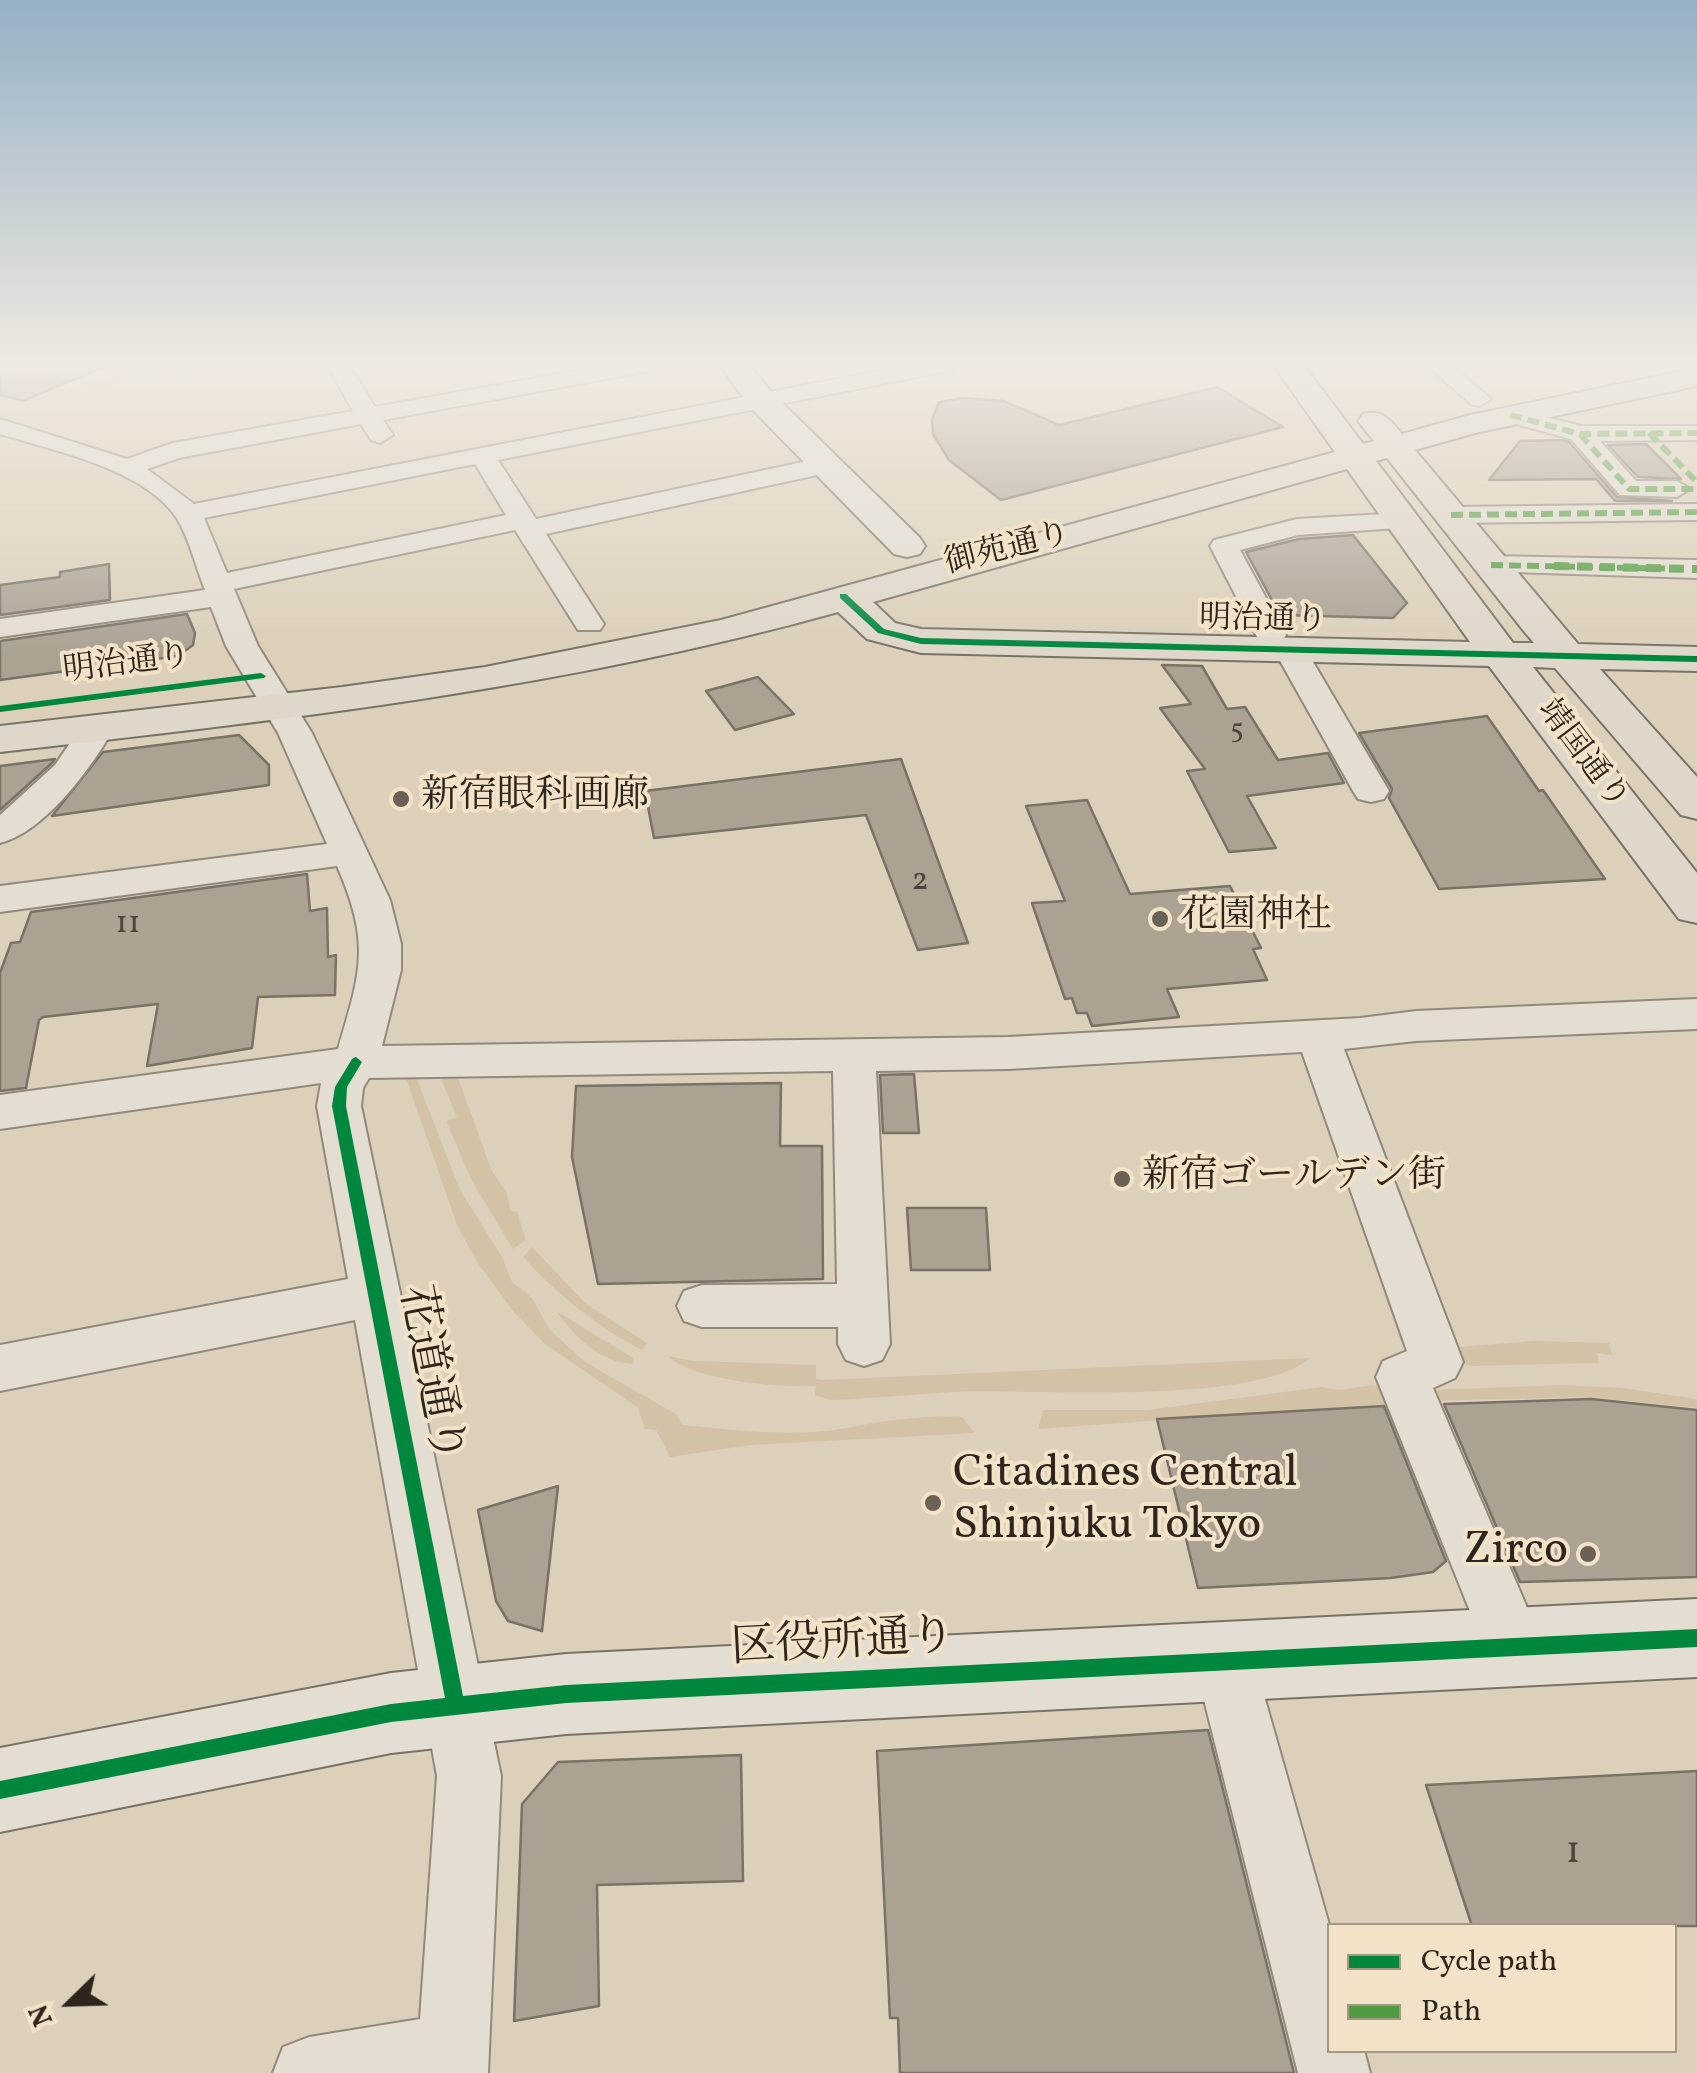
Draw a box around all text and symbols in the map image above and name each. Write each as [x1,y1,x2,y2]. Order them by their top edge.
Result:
street label: 御苑通り [941,517,1075,585]
street label: 明治通り [1199,602,1327,642]
street label: 明治通り [61,639,193,693]
street label: 靖国通り [1527,693,1635,819]
house number: 5 [1230,716,1244,750]
place label: 新宿眼科画廊 [421,776,649,822]
marker: 新宿眼科画廊 [390,788,412,810]
house number: 2 [911,864,929,902]
place label: 花園神社 [1180,896,1332,942]
house number: 11 [116,907,140,945]
marker: 花園神社 [1149,908,1171,930]
place label: 新宿ゴールデン街 [1142,1156,1446,1202]
marker: 新宿ゴールデン街 [1111,1168,1133,1190]
street label: 花道通り [383,1282,471,1468]
place label: Citadines Central Shinjuku Tokyo [953,1450,1298,1556]
marker: Citadines Central Shinjuku Tokyo [922,1492,944,1514]
place label: Zirco [1463,1527,1568,1581]
marker: Zirco [1577,1543,1599,1565]
street label: 区役所通り [729,1613,957,1679]
house number: 1 [1566,1832,1580,1878]
legend [1327,1923,1677,2053]
text: Cycle path [1421,1941,1557,1983]
north arrow [20,1953,120,2053]
text: Path [1421,1991,1481,2033]
text: N [20,1998,64,2032]

